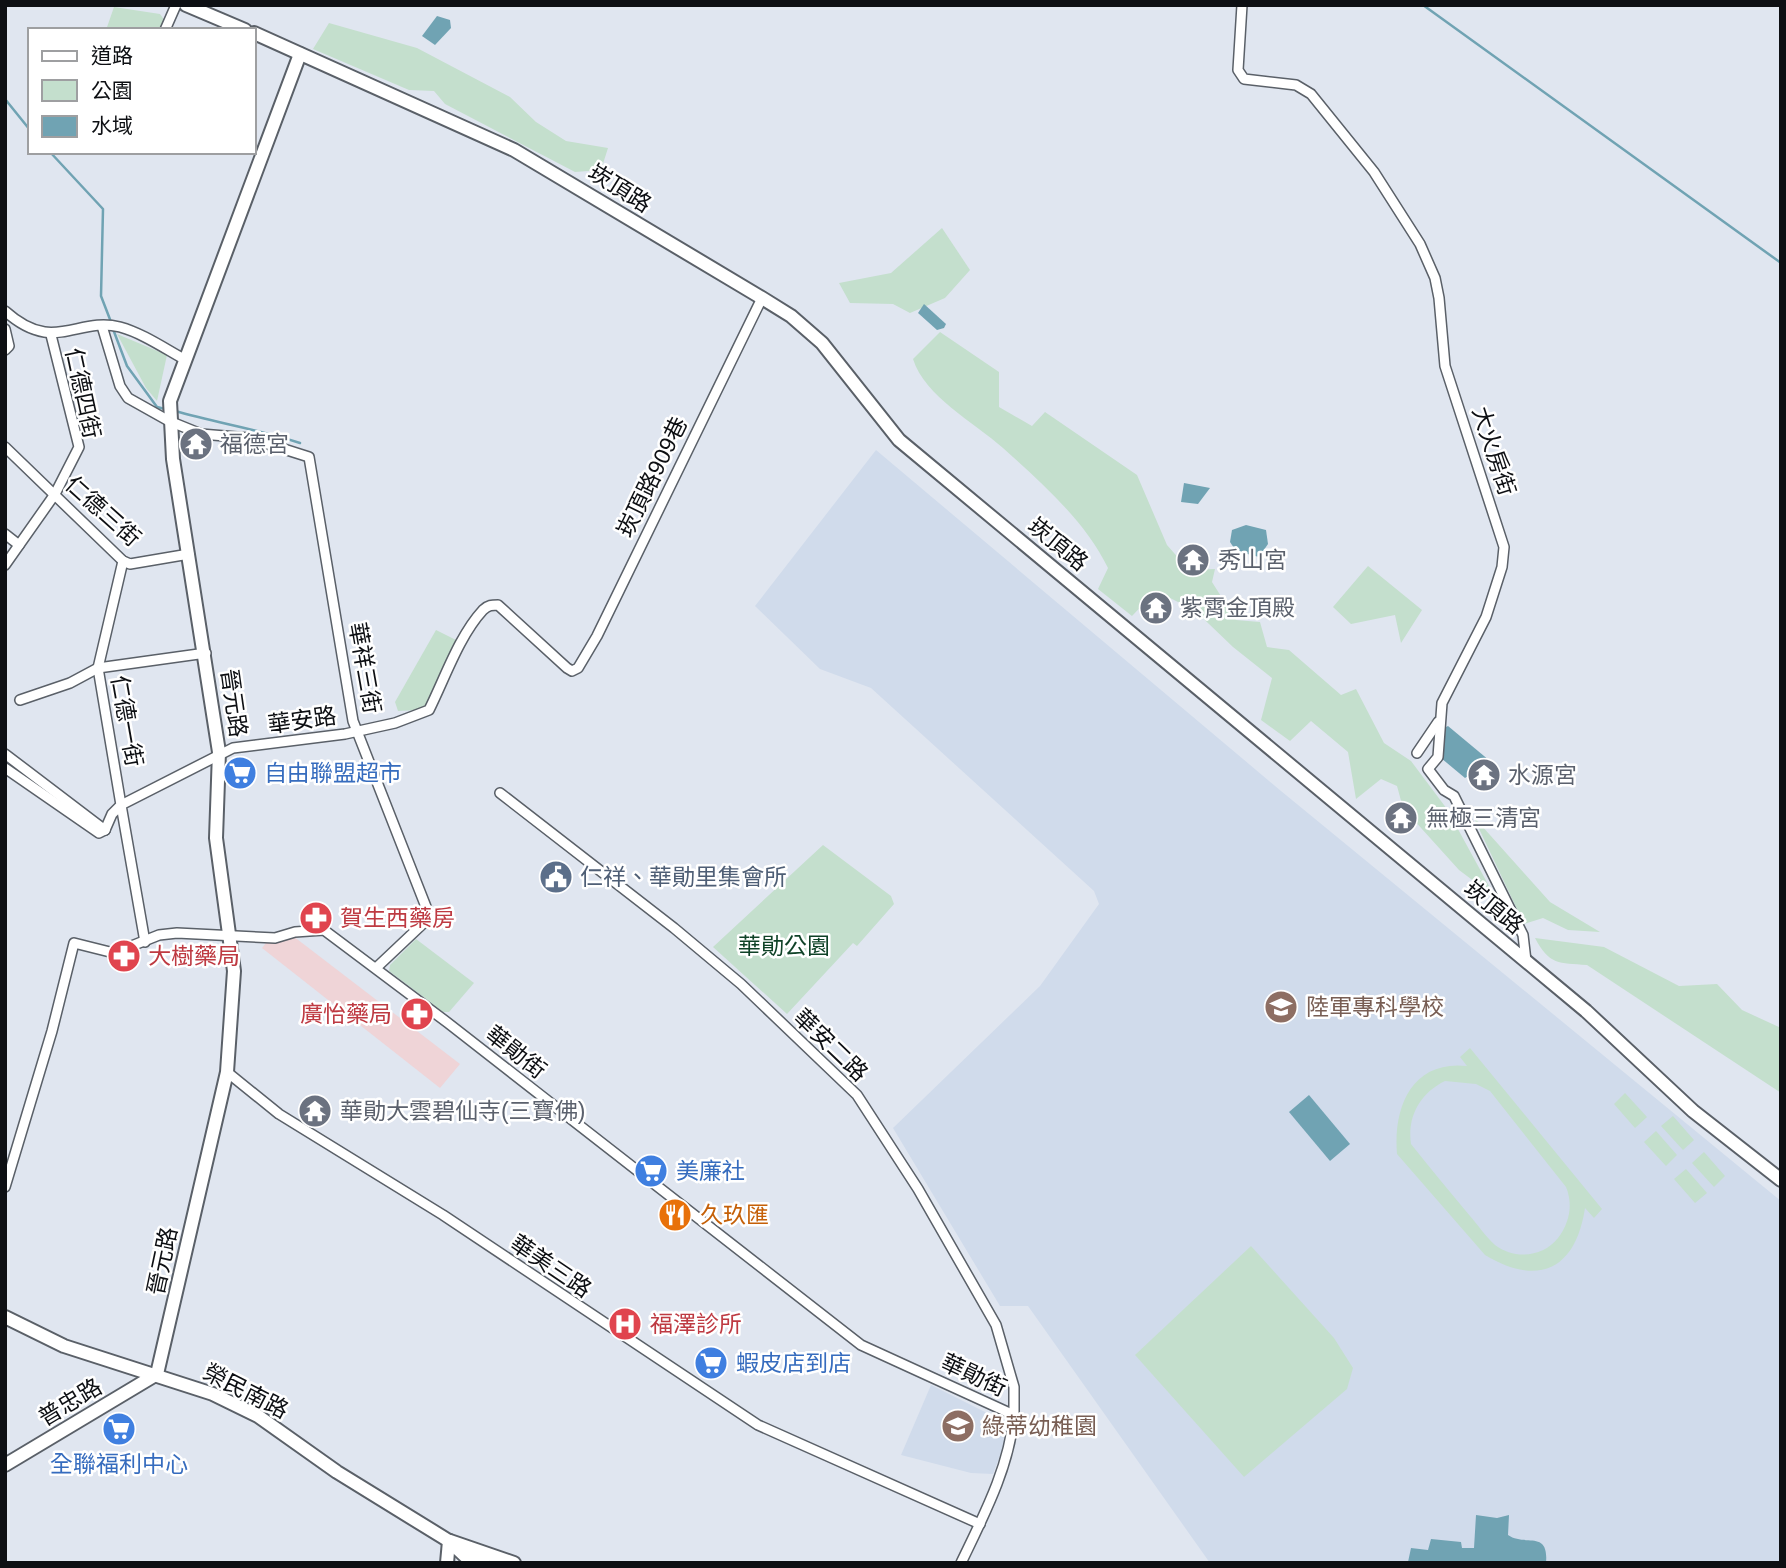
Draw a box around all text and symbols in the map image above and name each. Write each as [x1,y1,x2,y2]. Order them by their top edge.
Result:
legend [28,28,256,154]
text: 道路 [91,44,133,67]
text: 公園 [91,79,133,102]
text: 水域 [91,114,133,137]
street label: 崁頂路 [584,159,656,217]
street label: 仁德四街 [61,345,105,441]
street label: 大火房街 [1467,403,1521,499]
street label: 崁頂路909巷 [612,413,692,541]
temple icon: 福德宮 [177,425,215,463]
place label: 福德宮 [220,431,289,457]
street label: 仁德三街 [60,471,146,551]
street label: 崁頂路 [1023,512,1093,576]
temple icon: 秀山宮 [1174,541,1212,579]
place label: 秀山宮 [1218,547,1287,573]
temple icon: 紫霄金頂殿 [1137,589,1175,627]
place label: 紫霄金頂殿 [1180,595,1295,621]
street label: 華祥三街 [344,620,386,716]
street label: 晉元路 [216,667,252,739]
street label: 仁德一街 [106,673,148,769]
street label: 華安路 [266,702,338,738]
supermarket icon: 自由聯盟超市 [221,754,259,792]
temple icon: 水源宮 [1465,756,1503,794]
place label: 自由聯盟超市 [264,760,402,786]
place label: 水源宮 [1508,762,1577,788]
temple icon: 無極三清宮 [1382,799,1420,837]
place label: 無極三清宮 [1426,805,1541,831]
public building icon: 仁祥、華勛里集會所 [537,858,575,896]
place label: 仁祥、華勛里集會所 [580,864,787,890]
street label: 崁頂路 [1459,875,1529,939]
pharmacy icon: 賀生西藥房 [297,899,335,937]
place label: 賀生西藥房 [340,905,455,931]
park label: 華勛公園 [738,933,830,959]
pharmacy icon: 大樹藥局 [105,937,143,975]
place label: 大樹藥局 [148,943,240,969]
school or university icon: 陸軍專科學校 [1262,988,1300,1026]
place label: 陸軍專科學校 [1306,994,1444,1020]
pharmacy icon: 廣怡藥局 [398,995,436,1033]
place label: 廣怡藥局 [300,1001,392,1027]
street label: 華安二路 [789,1004,873,1086]
street label: 華勛街 [481,1021,551,1083]
temple icon: 華勛大雲碧仙寺(三寶佛) [296,1092,334,1130]
place label: 華勛大雲碧仙寺(三寶佛) [340,1098,585,1124]
supermarket icon: 美廉社 [632,1152,670,1190]
place label: 美廉社 [676,1158,745,1184]
restaurant icon: 久玖匯 [656,1196,694,1234]
place label: 久玖匯 [700,1202,769,1228]
street label: 晉元路 [142,1225,182,1297]
street label: 華美三路 [506,1229,596,1303]
hospital icon: 福澤診所 [606,1305,644,1343]
place label: 福澤診所 [650,1311,742,1337]
supermarket icon: 蝦皮店到店 [692,1344,730,1382]
street label: 華勛街 [937,1349,1011,1401]
place label: 蝦皮店到店 [736,1350,851,1376]
street label: 榮民南路 [199,1359,293,1423]
street label: 普忠路 [34,1373,106,1431]
school or university icon: 綠蒂幼稚園 [939,1407,977,1445]
supermarket icon: 全聯福利中心 [100,1410,138,1448]
place label: 綠蒂幼稚園 [982,1413,1097,1439]
place label: 全聯福利中心 [50,1451,188,1477]

